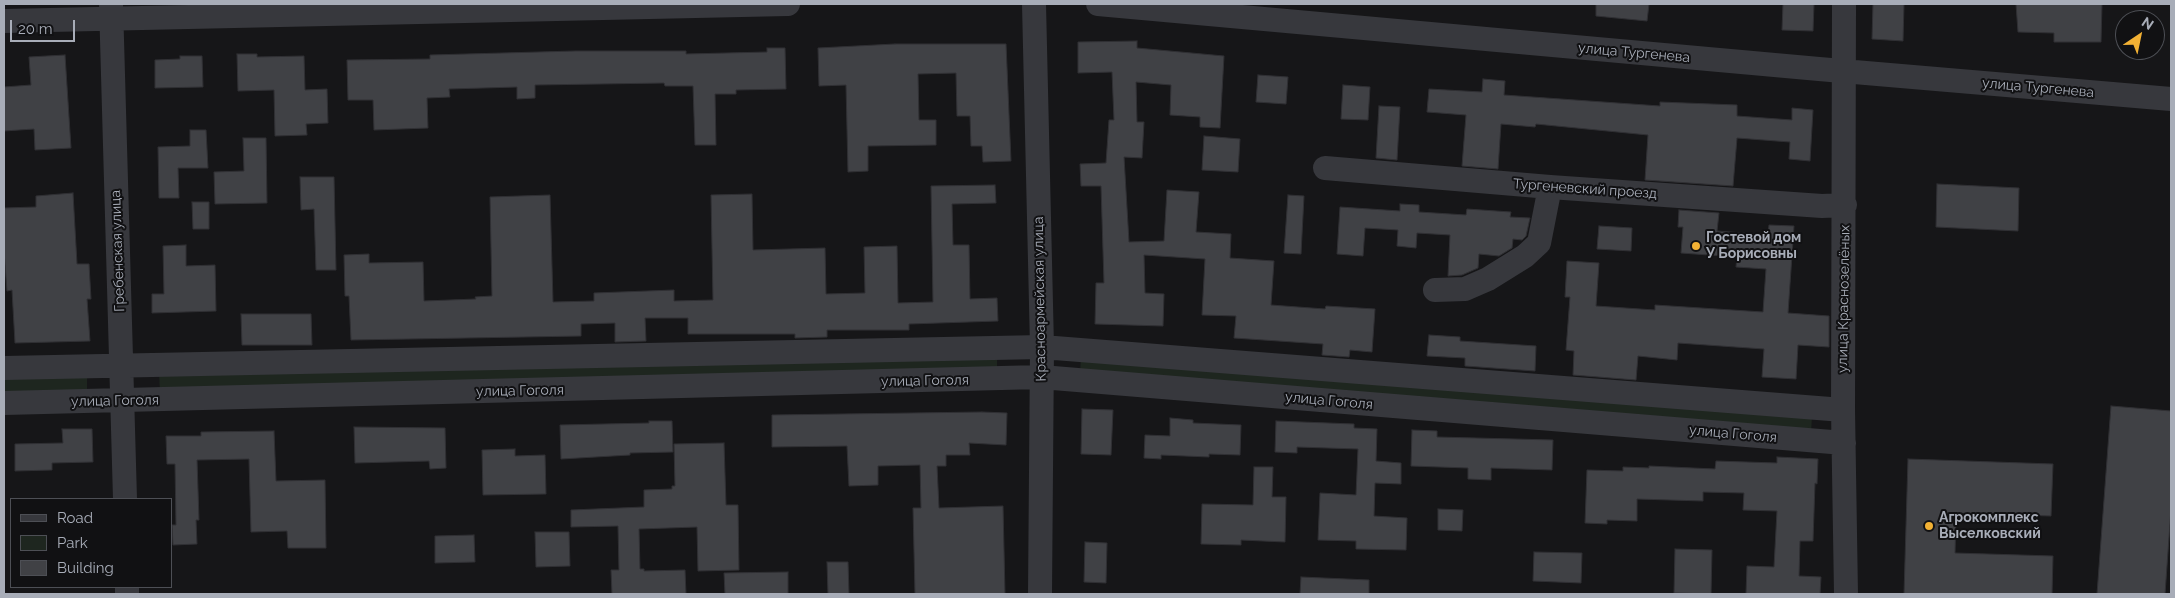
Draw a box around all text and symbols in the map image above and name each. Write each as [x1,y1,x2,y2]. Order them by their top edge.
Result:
scale bar [12,10,78,42]
north arrow [2115,10,2165,60]
text: N [2139,14,2157,33]
text: 20 m [18,20,53,38]
street label: улица Тургенева [1577,40,1691,66]
street label: улица Тургенева [1981,75,2095,101]
street label: Тургеневский проезд [1512,176,1658,202]
street label: Гребенская улица [107,190,129,312]
street label: Красноармейская улица [1030,216,1050,382]
street label: улица Краснозелёных [1834,225,1854,373]
place label: Гостевой дом У Борисовны [1706,230,1801,262]
marker: Гостевой дом У Борисовны [1690,240,1702,252]
street label: улица Гоголя [881,372,969,390]
street label: улица Гоголя [476,382,564,400]
street label: улица Гоголя [1284,389,1374,413]
street label: улица Гоголя [71,392,159,410]
street label: улица Гоголя [1688,422,1778,446]
legend [10,498,172,588]
text: Road [57,509,93,527]
place label: Агрокомплекс Выселковский [1939,510,2041,542]
marker: Агрокомплекс Выселковский [1923,520,1935,532]
text: Park [57,534,88,552]
text: Building [57,559,114,577]

